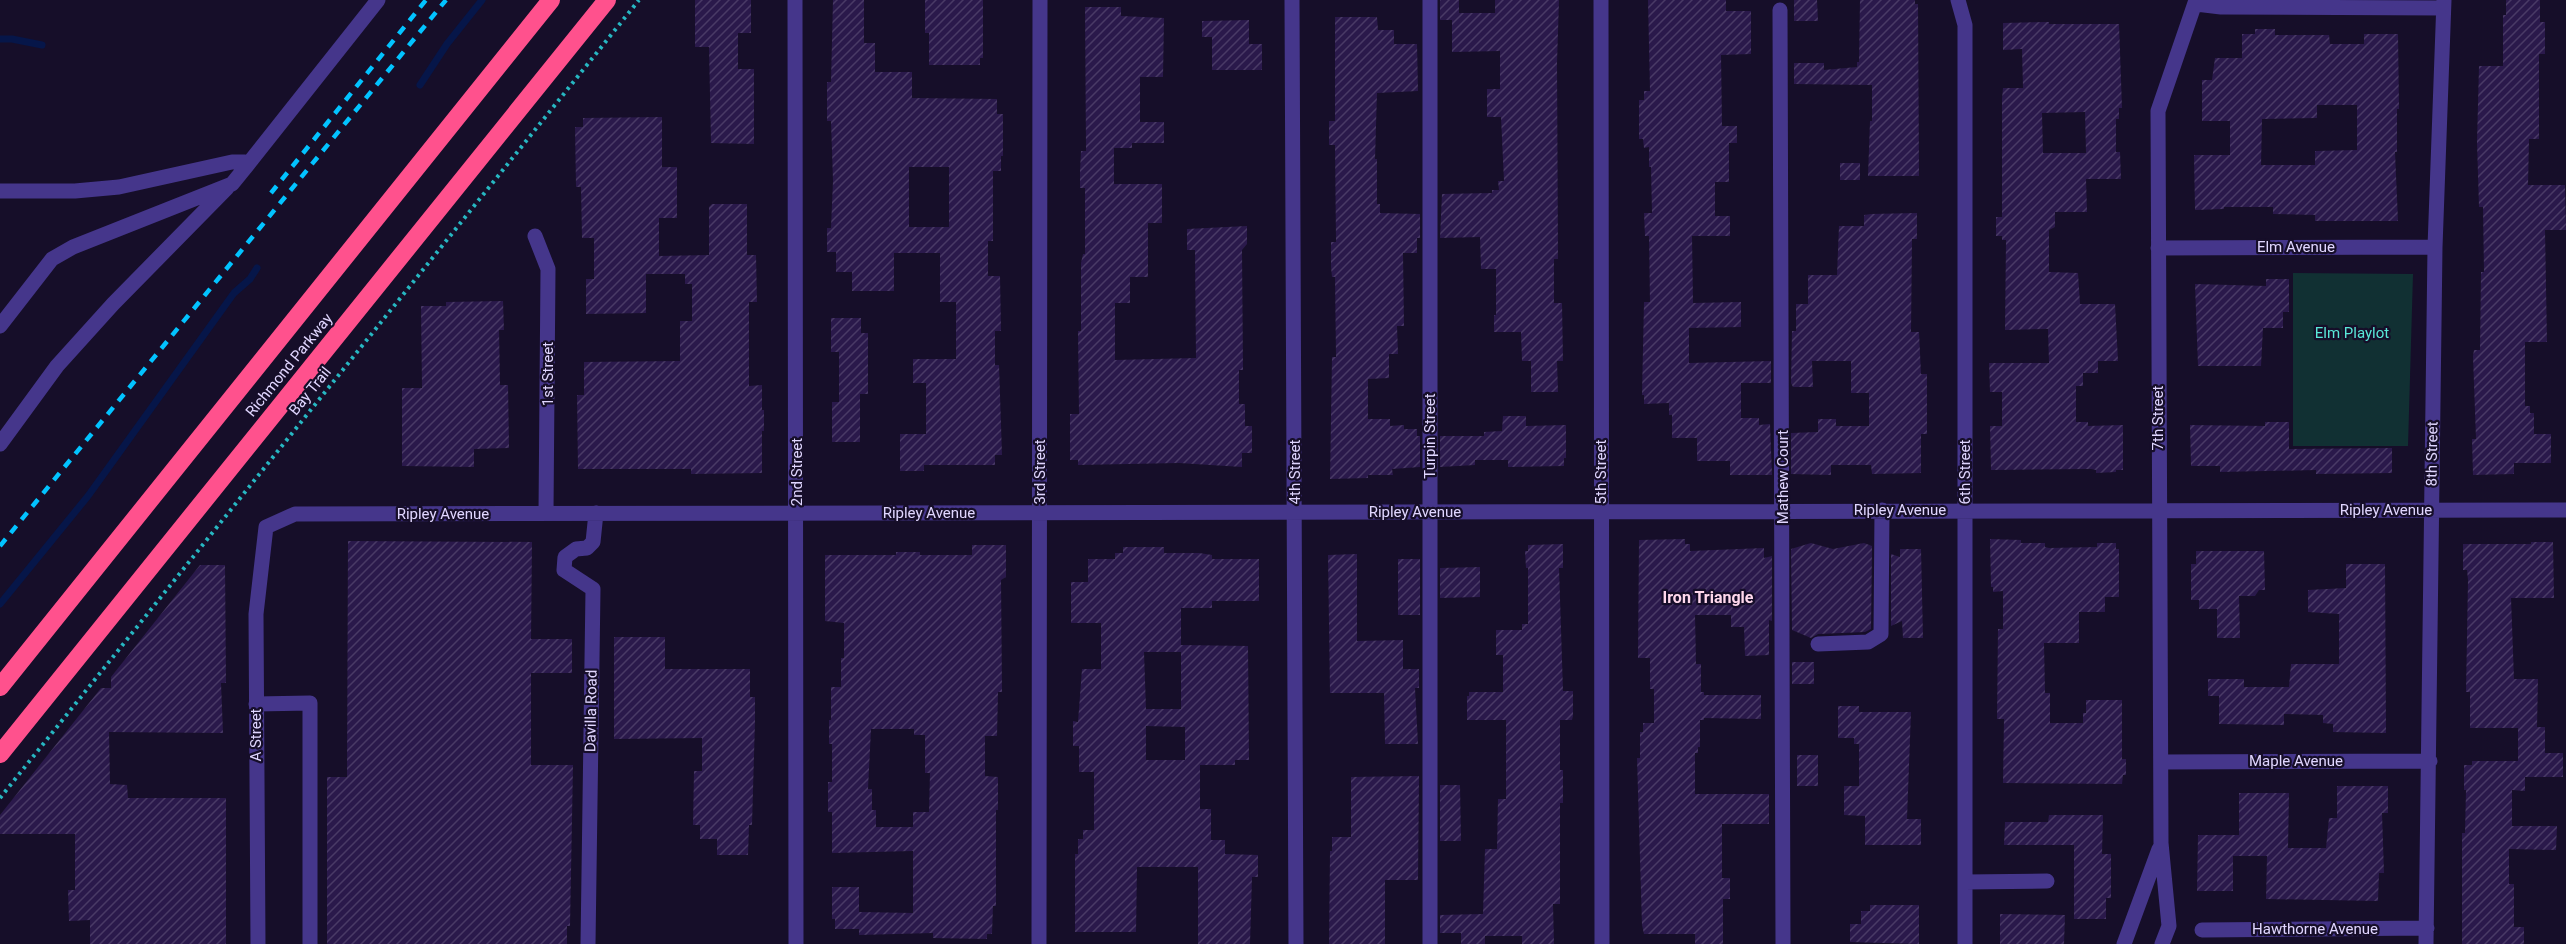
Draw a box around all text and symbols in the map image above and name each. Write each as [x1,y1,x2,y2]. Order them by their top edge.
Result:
street label: Elm Avenue [2257,238,2335,256]
street label: Richmond Parkway [242,310,336,420]
park label: Elm Playlot [2315,324,2389,342]
street label: 1st Street [539,342,557,406]
street label: Bay Trail [285,363,335,419]
street label: 7th Street [2149,385,2167,450]
street label: Turpin Street [1421,393,1439,479]
street label: 8th Street [2422,421,2442,487]
street label: Mathew Court [1774,430,1792,524]
street label: 2nd Street [788,438,806,506]
street label: 3rd Street [1031,439,1049,505]
street label: 4th Street [1286,439,1304,504]
street label: 5th Street [1592,439,1610,504]
street label: 6th Street [1956,439,1974,504]
street label: Ripley Avenue [1854,501,1946,519]
street label: Ripley Avenue [2340,501,2432,519]
street label: Ripley Avenue [1369,503,1461,521]
street label: Ripley Avenue [883,504,975,522]
street label: Ripley Avenue [397,505,489,523]
district label: Iron Triangle [1663,588,1754,607]
street label: Davilla Road [581,670,601,752]
street label: A Street [247,708,265,762]
street label: Maple Avenue [2249,752,2343,770]
street label: Hawthorne Avenue [2252,920,2378,938]

